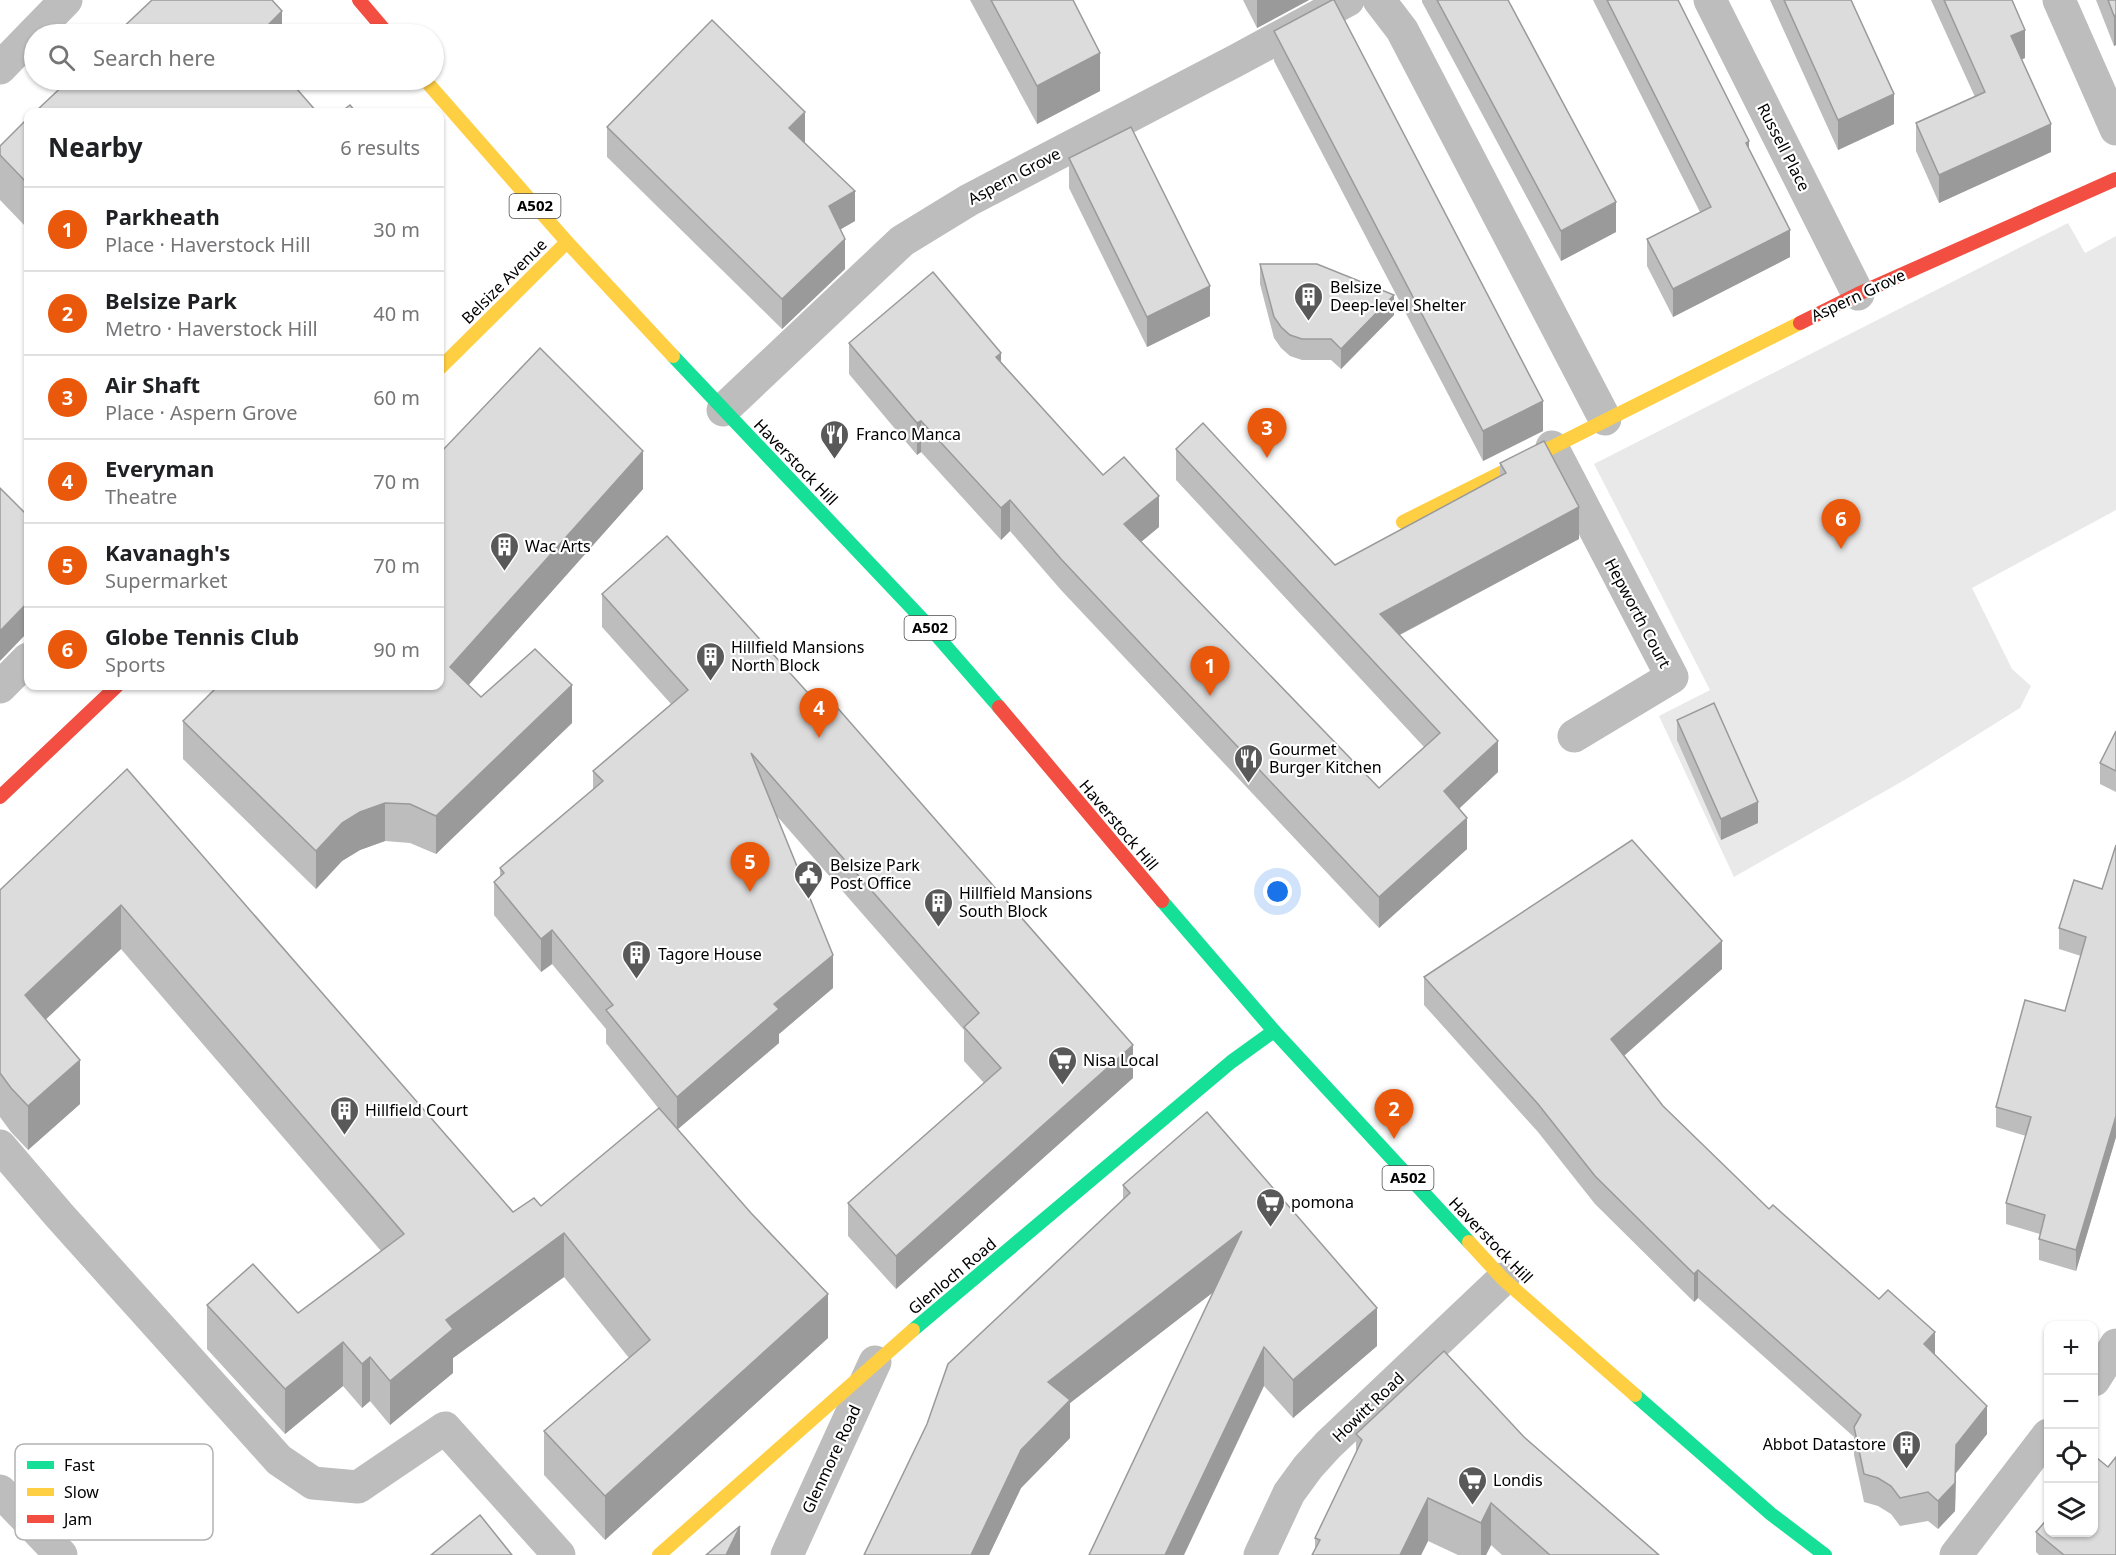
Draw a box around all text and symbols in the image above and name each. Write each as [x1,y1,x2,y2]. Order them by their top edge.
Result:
search box [24,24,444,90]
icon: search [45,41,78,74]
text: Search here [93,42,215,72]
street label: Russell Place [1752,99,1816,195]
text: Nearby [48,129,143,165]
text: 6 results [340,134,420,161]
street label: Aspern Grove [964,142,1064,210]
road number: A502 [510,194,560,218]
text: Parkheath [105,201,220,231]
text: 1 [62,216,73,243]
text: 30 m [373,216,420,243]
text: Place · Haverstock Hill [105,231,311,258]
street label: Belsize Avenue [457,234,551,328]
street label: Aspern Grove [1807,264,1909,326]
place label: Belsize Deep-level Shelter [1330,276,1467,316]
building icon: Belsize Deep-level Shelter [1293,280,1325,322]
text: Belsize Park [105,285,237,315]
text: 2 [62,300,73,327]
text: 40 m [373,300,420,327]
text: Metro · Haverstock Hill [105,315,318,342]
text: Air Shaft [105,369,200,399]
text: 3 [62,384,73,411]
text: 60 m [373,384,420,411]
text: Place · Aspern Grove [105,399,297,426]
pin: 3 [1248,408,1286,458]
street label: Haverstock Hill [749,414,843,510]
restaurant icon: Franco Manca [819,418,851,460]
place label: Franco Manca [856,423,961,445]
text: Everyman [105,453,214,483]
text: 4 [62,468,73,495]
text: 70 m [373,468,420,495]
text: Theatre [105,483,177,510]
pin: 6 [1822,500,1860,549]
building icon: Wac Arts [488,530,520,572]
place label: Wac Arts [525,535,591,557]
text: Kavanagh's [105,537,230,567]
text: 5 [62,552,73,579]
text: 70 m [373,552,420,579]
street label: Hepworth Court [1600,554,1676,672]
text: Supermarket [105,567,228,594]
road number: A502 [904,616,956,640]
text: Globe Tennis Club [105,621,299,651]
text: 6 [62,636,73,663]
text: 90 m [373,636,420,663]
place label: Hillfield Mansions North Block [731,636,864,676]
building icon: Hillfield Mansions North Block [694,640,726,682]
pin: 1 [1190,646,1230,696]
text: Sports [105,651,165,678]
pin: 4 [800,688,838,738]
place label: Gourmet Burger Kitchen [1269,738,1382,778]
restaurant icon: Gourmet Burger Kitchen [1232,742,1264,784]
street label: Haverstock Hill [1074,775,1164,875]
pin: 5 [730,842,770,892]
place label: Belsize Park Post Office [830,854,920,894]
public building icon: Belsize Park Post Office [793,858,825,900]
your location [1263,877,1292,906]
place label: Hillfield Mansions South Block [959,882,1092,922]
building icon: Hillfield Mansions South Block [922,886,954,928]
building icon: Tagore House [621,938,653,980]
place label: Tagore House [658,943,762,965]
supermarket icon: Nisa Local [1046,1044,1078,1086]
place label: Nisa Local [1083,1049,1159,1071]
pin: 2 [1374,1090,1414,1139]
building icon: Hillfield Court [328,1094,360,1136]
place label: Hillfield Court [365,1099,468,1121]
road number: A502 [1382,1166,1434,1190]
supermarket icon: pomona [1254,1186,1286,1228]
place label: pomona [1291,1191,1354,1213]
street label: Haverstock Hill [1444,1192,1538,1288]
street label: Glenloch Road [903,1233,1001,1319]
map controls [2044,1321,2098,1537]
button: + [2044,1321,2098,1375]
street label: Howitt Road [1327,1367,1409,1447]
button: − [2044,1375,2098,1429]
street label: Glenmore Road [796,1401,866,1517]
building icon: Abbot Datastore [1891,1428,1923,1470]
button: locate [2044,1429,2098,1483]
place label: Abbot Datastore [1763,1433,1886,1455]
legend [15,1444,213,1540]
text: Fast [64,1454,95,1476]
supermarket icon: Londis [1456,1464,1488,1506]
place label: Londis [1493,1469,1543,1491]
text: Slow [64,1481,99,1503]
button: layers [2044,1483,2098,1537]
text: Jam [62,1508,92,1530]

